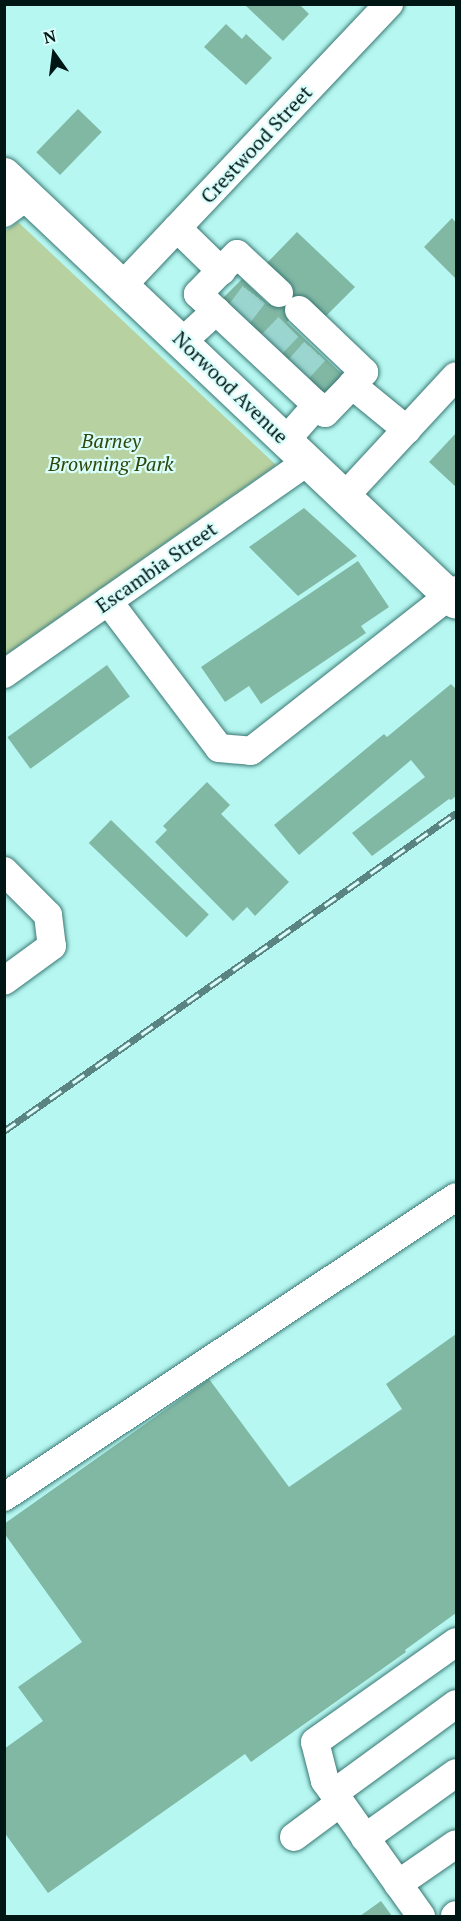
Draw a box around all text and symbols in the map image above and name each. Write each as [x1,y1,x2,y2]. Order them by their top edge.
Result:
north arrow [24,24,84,84]
text: N [41,24,58,49]
street label: Crestwood Street [195,80,317,208]
street label: Norwood Avenue [168,326,294,448]
park label: Barney Browning Park [48,429,174,476]
street label: Escambia Street [91,516,221,618]

